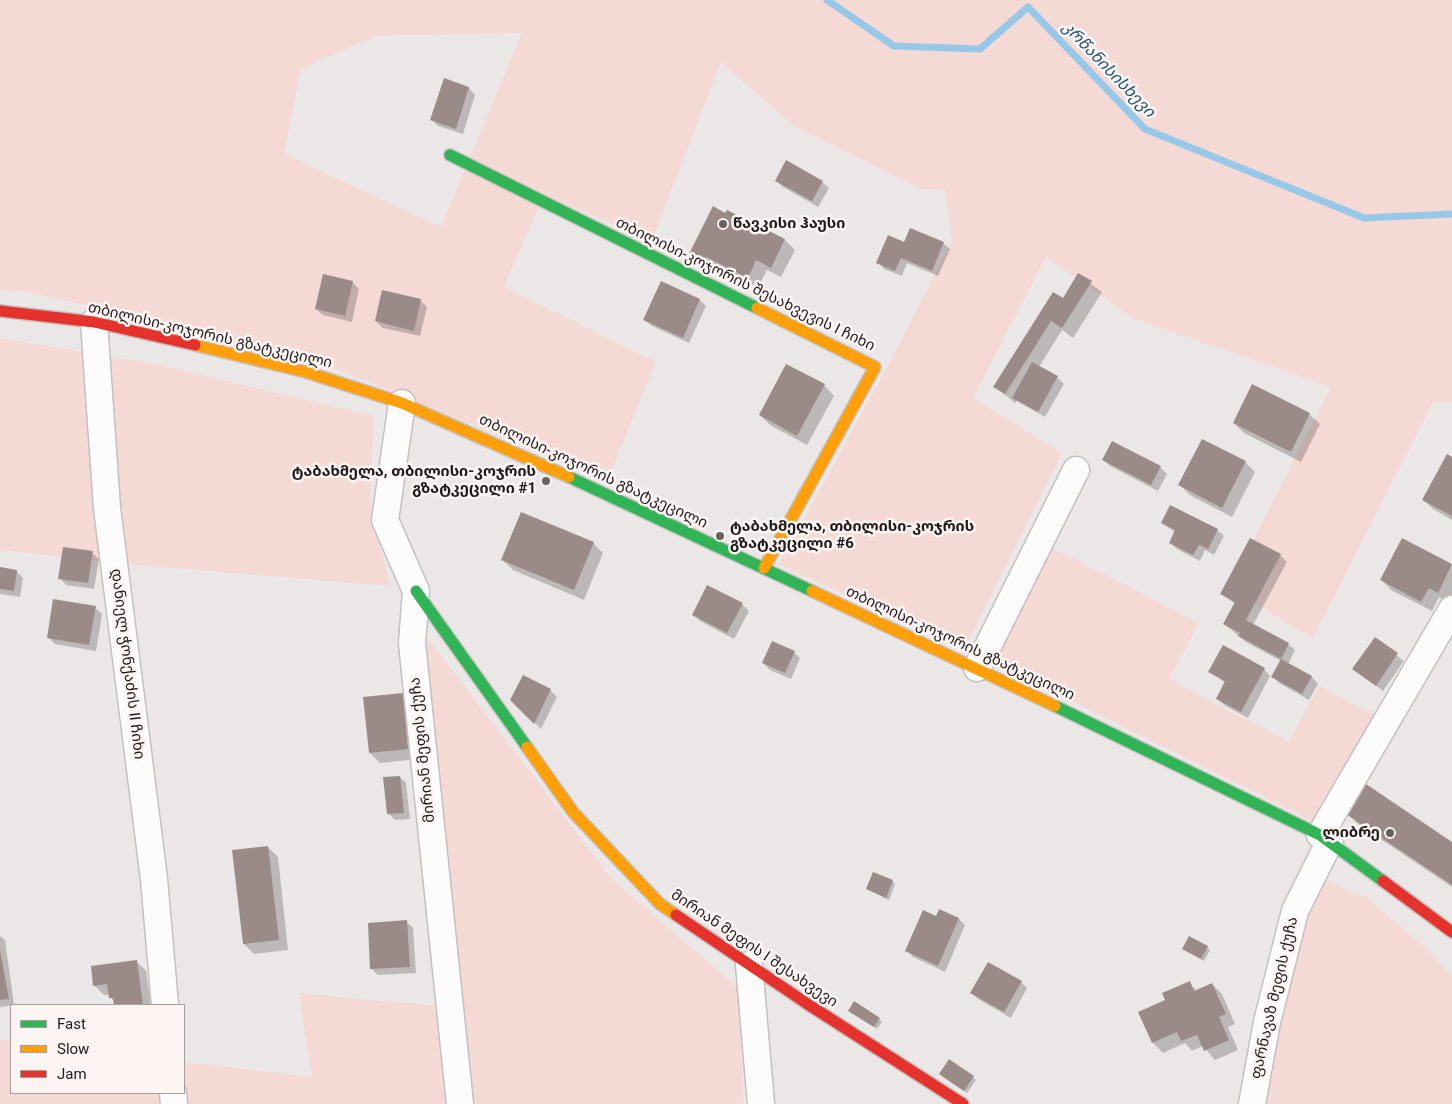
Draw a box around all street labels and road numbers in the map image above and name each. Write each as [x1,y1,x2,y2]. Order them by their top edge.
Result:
street label: თბილისი-კოჯორის შესახვევის I ჩიხი [612,214,878,356]
street label: თბილისი-კოჯორის გზატკეცილი [86,299,334,373]
street label: თბილისი-კოჯორის გზატკეცილი [476,411,710,533]
street label: დანიელ ჭონქაძის II ჩიხი [106,568,148,760]
street label: თბილისი-კოჯორის გზატკეცილი [843,583,1077,705]
street label: მირიან მეფის ქუჩა [406,676,440,824]
street label: მირიან მეფის I შესახვევი [667,886,841,1012]
street label: ფარნავაზ მეფის ქუჩა [1248,915,1302,1081]

